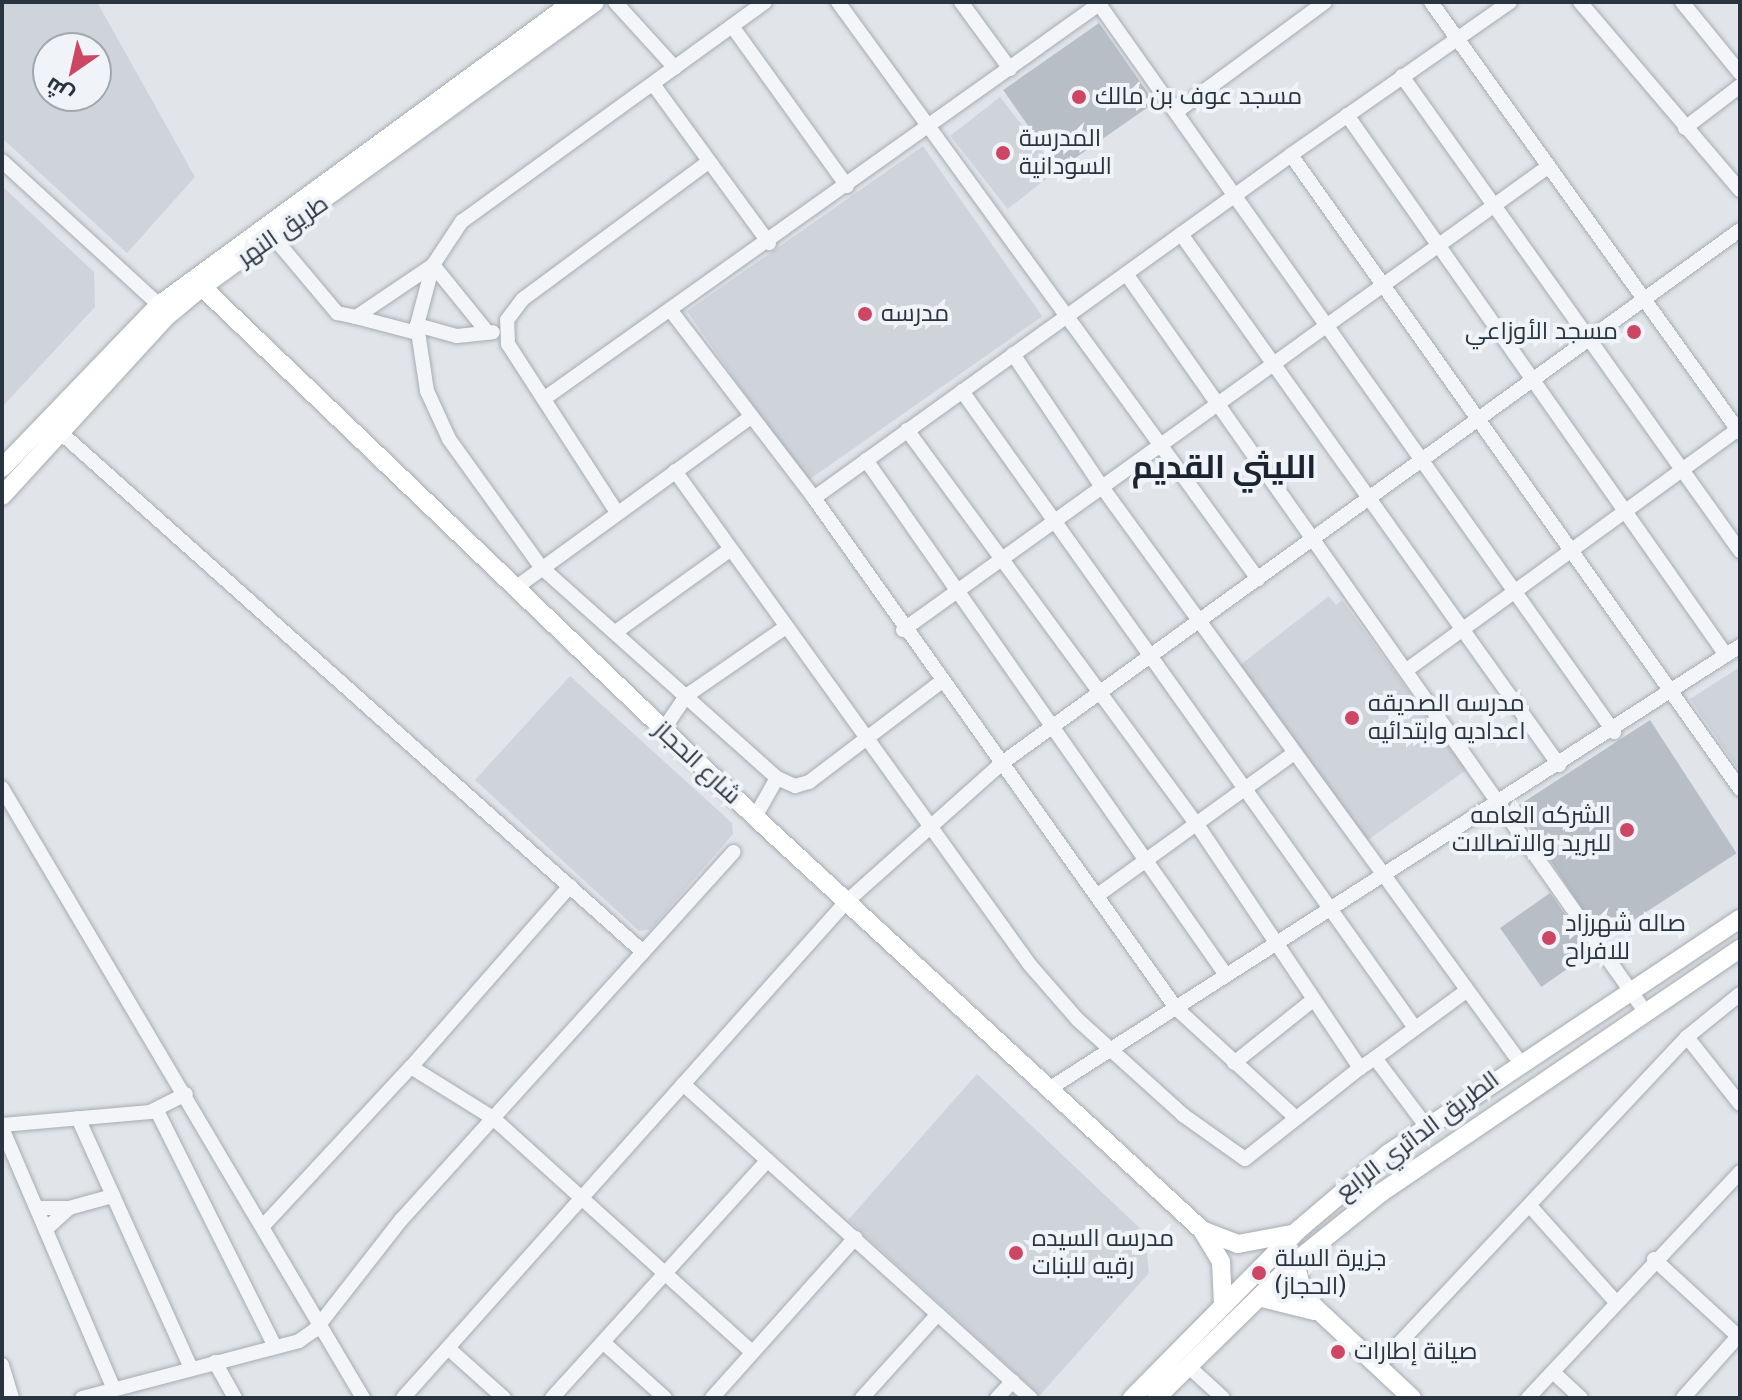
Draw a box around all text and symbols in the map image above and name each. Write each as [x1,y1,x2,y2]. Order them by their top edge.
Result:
north arrow [32,32,112,112]
text: ش [40,72,79,110]
place label: مسجد عوف بن مالك [1095,83,1302,111]
marker: مسجد عوف بن مالك [1070,88,1088,106]
place label: المدرسة السودانية [1019,125,1112,181]
marker: المدرسة السودانية [994,144,1012,162]
street label: طريق النهر [232,189,334,273]
place label: مدرسه [881,300,949,328]
marker: مدرسه [856,305,874,323]
place label: مسجد الأوزاعي [1465,318,1618,346]
marker: مسجد الأوزاعي [1625,323,1643,341]
district label: الليثي القديم [1132,448,1316,486]
place label: مدرسه الصديقه اعداديه وابتدائيه [1368,690,1526,746]
marker: مدرسه الصديقه اعداديه وابتدائيه [1343,709,1361,727]
street label: شارع الحجاز [648,716,746,810]
place label: الشركه العامه للبريد والاتصالات [1452,802,1611,858]
marker: الشركه العامه للبريد والاتصالات [1618,821,1636,839]
place label: صاله شهرزاد للافراح [1565,910,1686,966]
marker: صاله شهرزاد للافراح [1540,929,1558,947]
street label: الطريق الدائري الرابع [1331,1065,1505,1207]
place label: مدرسه السيده رقيه للبنات [1032,1225,1174,1281]
marker: مدرسه السيده رقيه للبنات [1007,1244,1025,1262]
place label: جزيرة السلة (الحجاز) [1275,1245,1386,1301]
marker: جزيرة السلة (الحجاز) [1250,1264,1268,1282]
place label: صيانة إطارات [1354,1338,1478,1366]
marker: صيانة إطارات [1329,1343,1347,1361]

